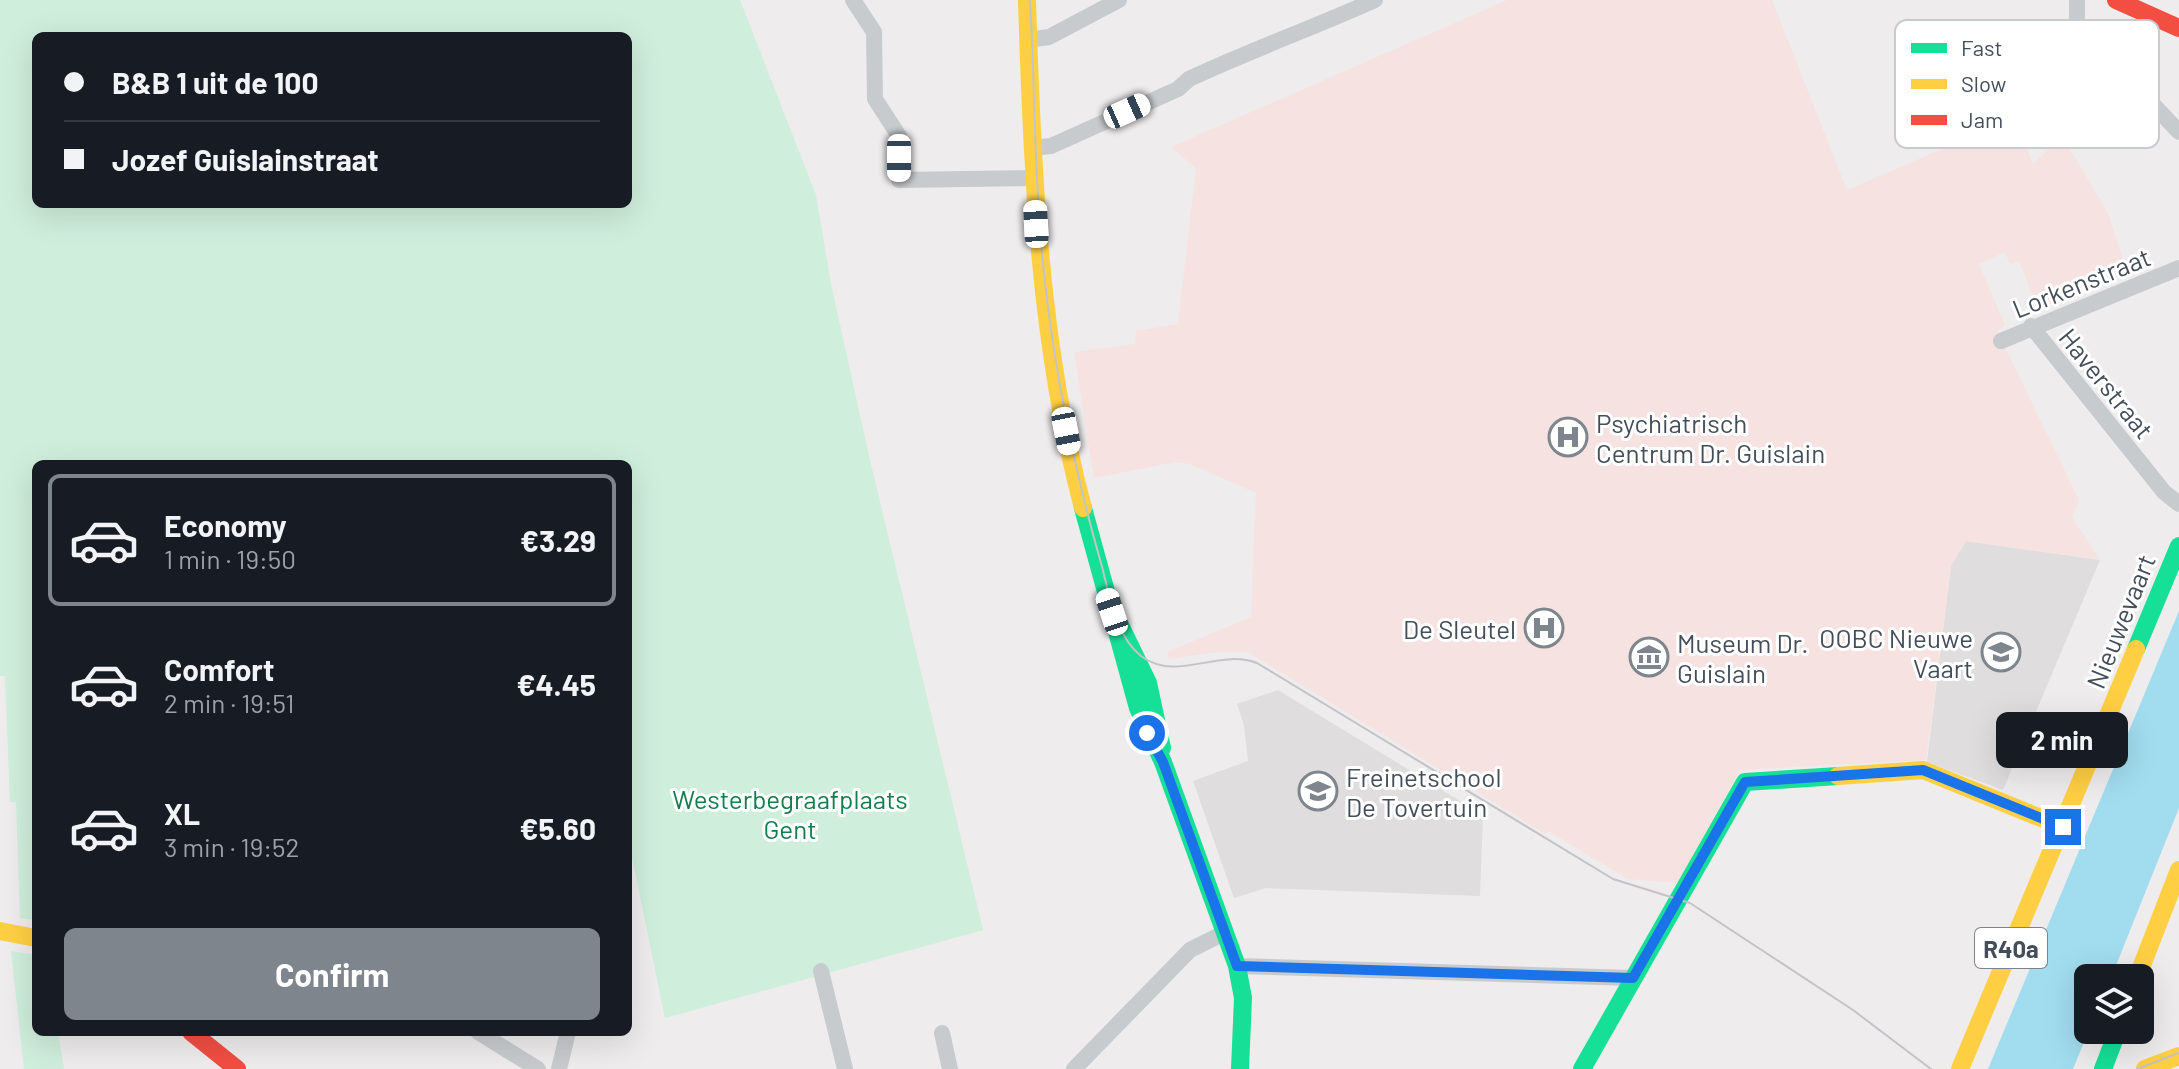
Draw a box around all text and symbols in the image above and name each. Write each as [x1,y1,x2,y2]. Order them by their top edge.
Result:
legend [1895,20,2159,148]
text: Fast [1961,34,2003,60]
text: B&B 1 uit de 100 [112,64,319,100]
text: Slow [1961,70,2006,96]
car [1100,90,1154,132]
text: Jam [1961,106,2003,132]
car [887,134,911,182]
text: Jozef Guislainstraat [112,141,379,177]
car [1023,199,1049,249]
street label: Lorkenstraat [2007,240,2155,324]
street label: Haverstraat [2053,322,2161,444]
car [1050,405,1082,457]
place label: Psychiatrisch Centrum Dr. Guislain [1596,407,1825,468]
hospital icon: Psychiatrisch Centrum Dr. Guislain [1547,416,1589,458]
icon: car [68,504,140,576]
text: Economy [164,507,287,543]
text: €3.29 [520,522,596,558]
text: 1 min · 19:50 [164,543,296,574]
street label: Nieuwevaart [2079,549,2161,693]
car [1093,585,1131,639]
hospital icon: De Sleutel [1523,607,1565,649]
place label: De Sleutel [1403,613,1516,644]
place label: OOBC Nieuwe Vaart [1819,622,1973,683]
place label: Museum Dr. Guislain [1677,627,1808,688]
school or university icon: OOBC Nieuwe Vaart [1980,631,2022,673]
museum icon: Museum Dr. Guislain [1628,636,1670,678]
icon: car [68,648,140,720]
text: Comfort [164,651,274,687]
text: €4.45 [516,666,596,702]
text: 2 min · 19:51 [164,687,294,718]
callout: 2 min [1997,711,2129,767]
route start [1129,715,1165,751]
text: 2 min [2031,724,2093,755]
place label: Freinetschool De Tovertuin [1346,761,1501,822]
school or university icon: Freinetschool De Tovertuin [1297,770,1339,812]
park label: Westerbegraafplaats Gent [672,783,908,844]
icon: car [68,792,140,864]
text: XL [164,795,200,831]
route end [2045,809,2081,845]
text: €5.60 [520,810,596,846]
text: 3 min · 19:52 [164,831,299,862]
button: Confirm [64,928,600,1020]
road number: R40a [1975,928,2047,968]
map controls [2074,964,2154,1044]
button: layers [2074,964,2154,1044]

